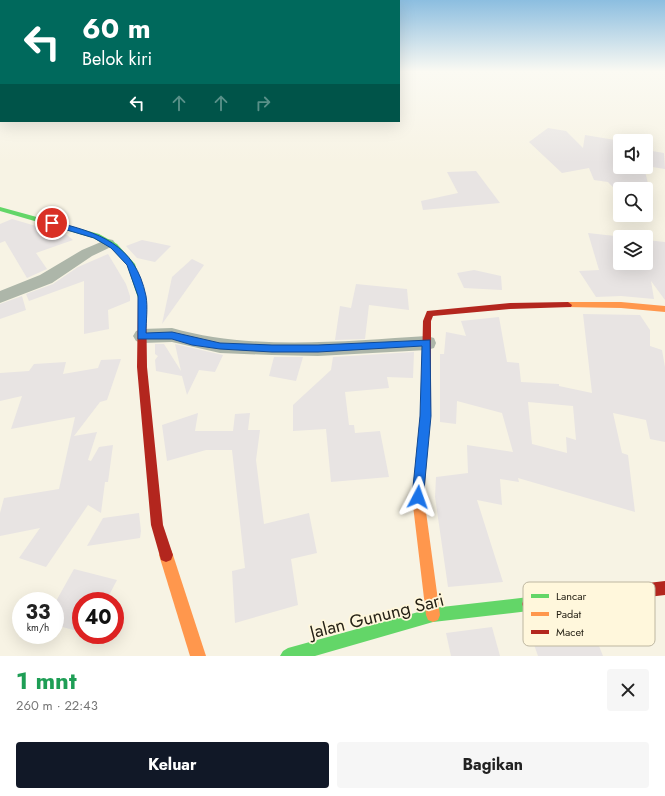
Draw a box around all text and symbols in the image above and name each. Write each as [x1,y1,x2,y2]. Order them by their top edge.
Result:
text: 60 m [82,8,151,49]
icon: left [16,16,68,68]
text: Belok kiri [82,46,152,72]
icon: left [126,92,148,114]
icon: ahead [168,92,190,114]
icon: ahead [210,92,232,114]
icon: right [252,92,274,114]
map controls [613,134,653,270]
button: sound [613,134,653,174]
button: search [613,182,653,222]
pin [35,206,69,240]
icon: arrive [41,212,63,234]
button: layers [613,230,653,270]
position arrow [397,476,439,518]
legend [523,582,655,646]
street label: Jalan Gunung Sari [305,587,447,646]
text: Lancar [556,588,587,604]
speed limit sign: 40 [72,592,124,644]
text: 33 [26,598,50,627]
text: Padat [556,606,582,622]
text: km/h [27,620,49,635]
text: Macet [556,624,584,640]
text: 1 mnt [16,663,77,698]
button: close [607,669,649,711]
text: 260 m · 22:43 [16,696,98,715]
button: Keluar [16,742,329,788]
button: Bagikan [337,742,649,788]

